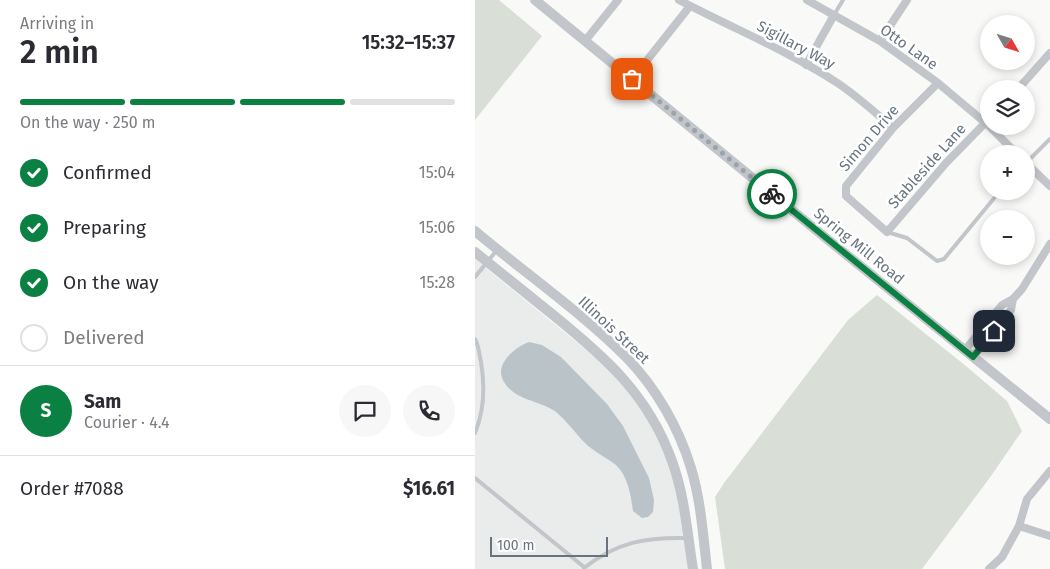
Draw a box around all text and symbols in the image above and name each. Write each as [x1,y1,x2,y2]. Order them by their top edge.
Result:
text: Arriving in [20,14,94,33]
north arrow [980,15,1035,70]
map controls [980,15,1035,265]
street label: Sigillary Way [754,17,839,73]
street label: Otto Lane [877,21,941,73]
text: 15:32–15:37 [362,31,455,54]
text: 2 min [20,33,99,71]
pin [611,58,653,100]
icon: bag [618,65,646,93]
button: layers [980,80,1035,135]
street label: Simon Drive [835,101,903,175]
text: On the way · 250 m [20,113,156,132]
street label: Stableside Lane [884,120,970,212]
button: + [980,145,1035,200]
icon: check [20,159,48,187]
text: Confirmed [63,161,152,184]
text: 15:04 [419,163,455,182]
courier [747,169,797,219]
icon: bike [758,180,786,208]
street label: Spring Mill Road [810,204,908,288]
button: − [980,210,1035,265]
icon: check [20,214,48,242]
text: Preparing [63,216,146,239]
text: 15:06 [419,218,455,237]
icon: check [20,269,48,297]
text: On the way [63,271,159,294]
text: 15:28 [419,273,455,292]
street label: Illinois Street [575,292,654,368]
pin [973,310,1015,352]
icon: home [980,317,1008,345]
text: Delivered [63,326,145,349]
button: chat [339,385,391,437]
button: phone [403,385,455,437]
text: Sam [84,390,121,413]
text: S [41,399,51,422]
text: Courier · 4.4 [84,413,170,432]
text: Order #7088 [20,477,124,500]
text: $16.61 [403,477,455,500]
scale bar [490,534,607,557]
text: 100 m [497,537,534,554]

